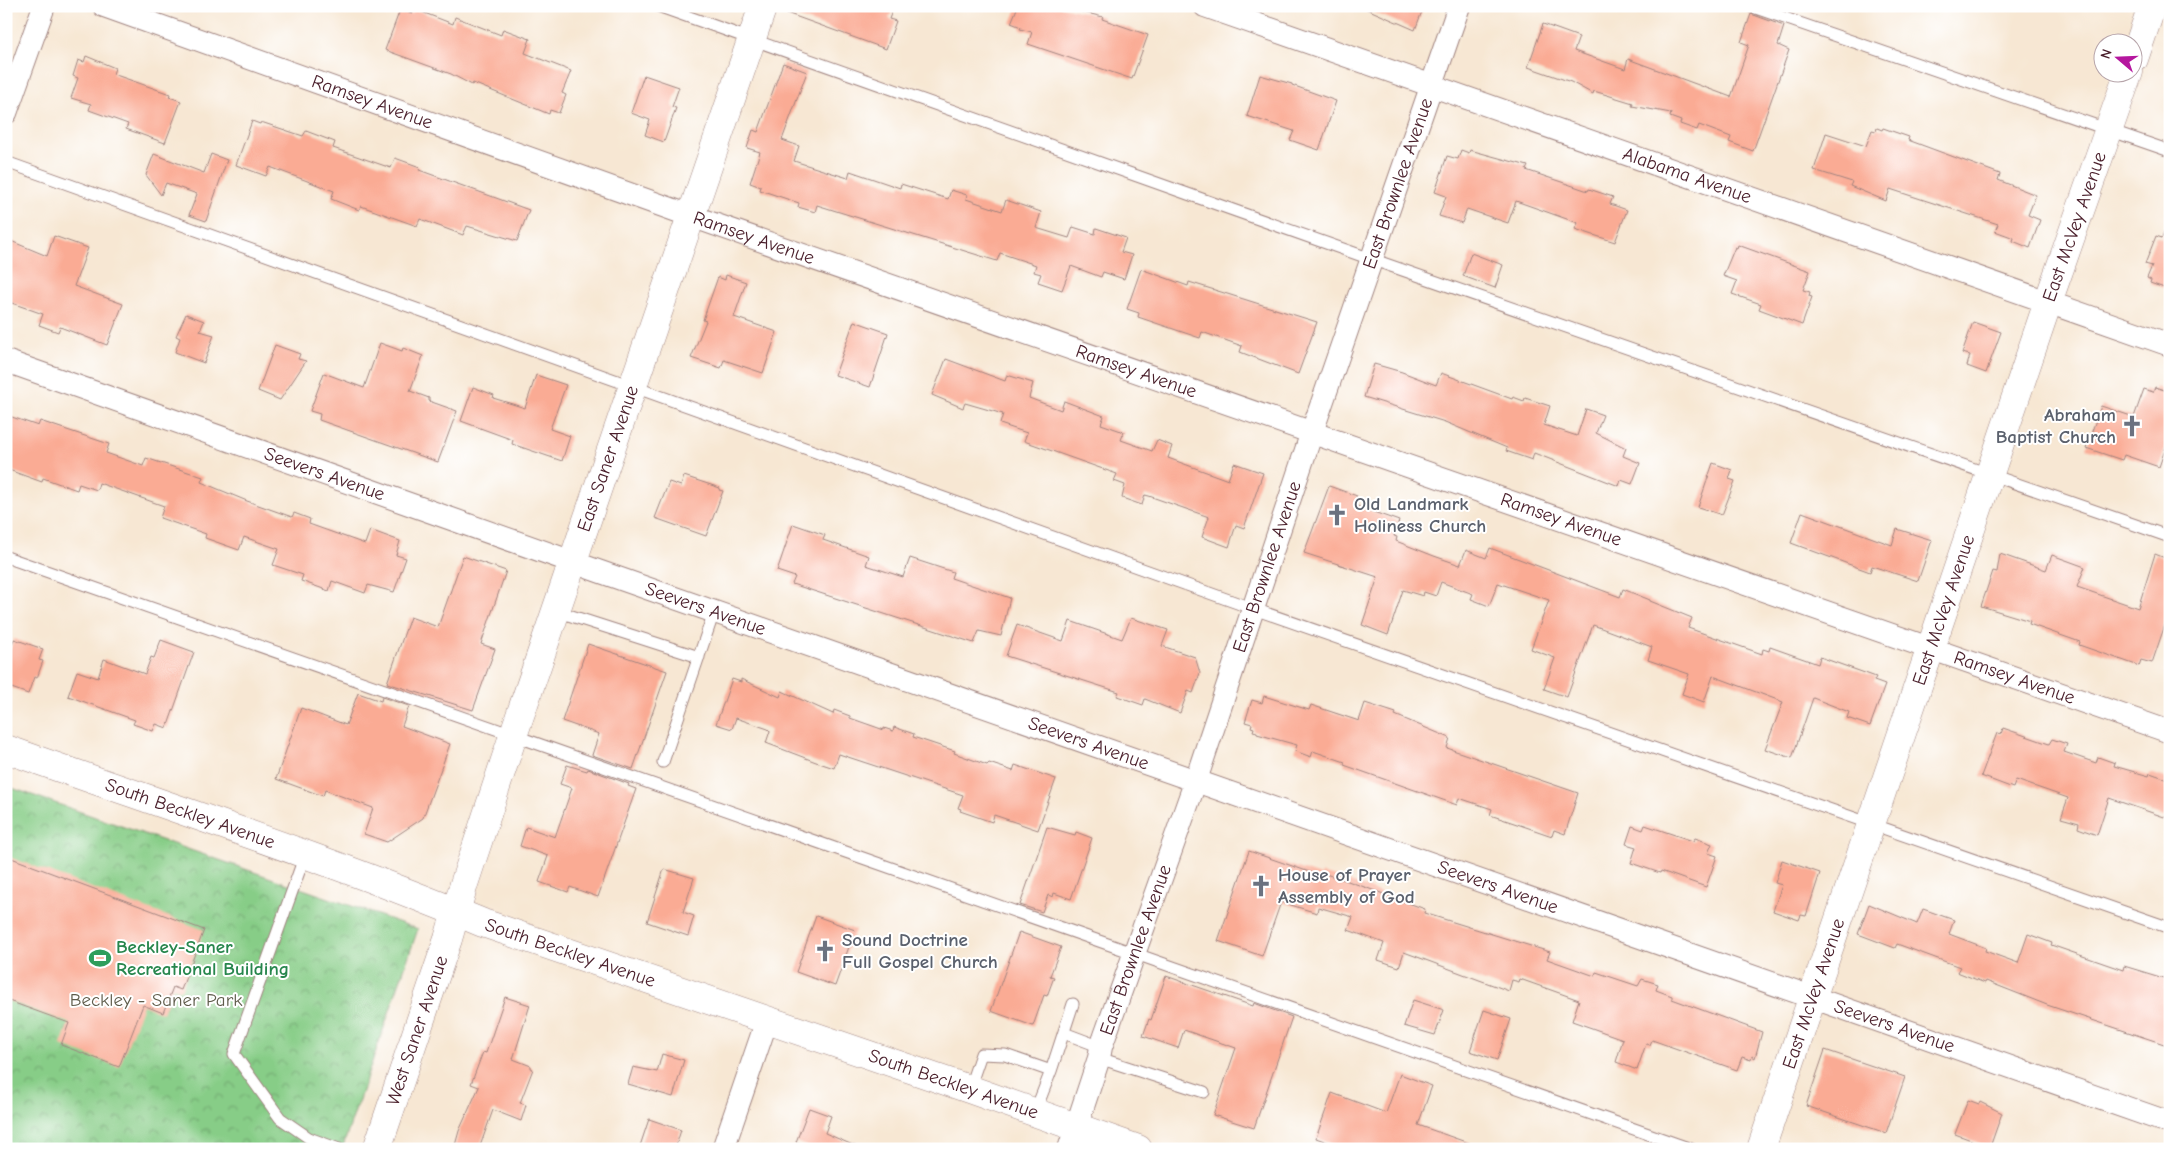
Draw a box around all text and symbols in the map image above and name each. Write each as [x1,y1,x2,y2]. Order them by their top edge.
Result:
north arrow [2094,32,2144,82]
text: N [2097,47,2116,61]
street label: Ramsey Avenue [309,70,436,134]
street label: East Brownlee Avenue [1358,95,1437,272]
street label: Alabama Avenue [1620,143,1754,208]
street label: East McVey Avenue [2038,149,2111,305]
street label: Ramsey Avenue [690,207,817,269]
street label: Ramsey Avenue [1073,340,1200,403]
street label: East Saner Avenue [573,383,643,535]
place label: Abraham Baptist Church [1996,404,2116,448]
church icon: Abraham Baptist Church [2119,413,2145,439]
street label: Seevers Avenue [261,443,388,505]
street label: East Brownlee Avenue [1228,478,1306,655]
street label: Ramsey Avenue [1498,488,1625,551]
place label: Old Landmark Holiness Church [1354,493,1486,537]
church icon: Old Landmark Holiness Church [1324,502,1350,528]
street label: East McVey Avenue [1908,532,1979,688]
street label: Seevers Avenue [642,577,769,640]
street label: Ramsey Avenue [1951,646,2078,709]
street label: Seevers Avenue [1025,712,1152,775]
street label: South Beckley Avenue [102,774,278,853]
street label: Seevers Avenue [1435,856,1561,918]
street label: East Brownlee Avenue [1095,862,1176,1038]
place label: House of Prayer Assembly of God [1278,864,1415,908]
church icon: House of Prayer Assembly of God [1248,873,1274,899]
street label: South Beckley Avenue [482,914,658,992]
street label: East McVey Avenue [1778,916,1849,1072]
place label: Sound Doctrine Full Gospel Church [842,929,998,973]
place label: Beckley-Saner Recreational Building [116,936,289,980]
church icon: Sound Doctrine Full Gospel Church [812,938,838,964]
sports icon: Beckley-Saner Recreational Building [87,945,113,971]
street label: West Saner Avenue [382,953,453,1108]
park label: Beckley - Saner Park [70,989,243,1011]
street label: Seevers Avenue [1831,995,1958,1057]
street label: South Beckley Avenue [866,1044,1041,1124]

